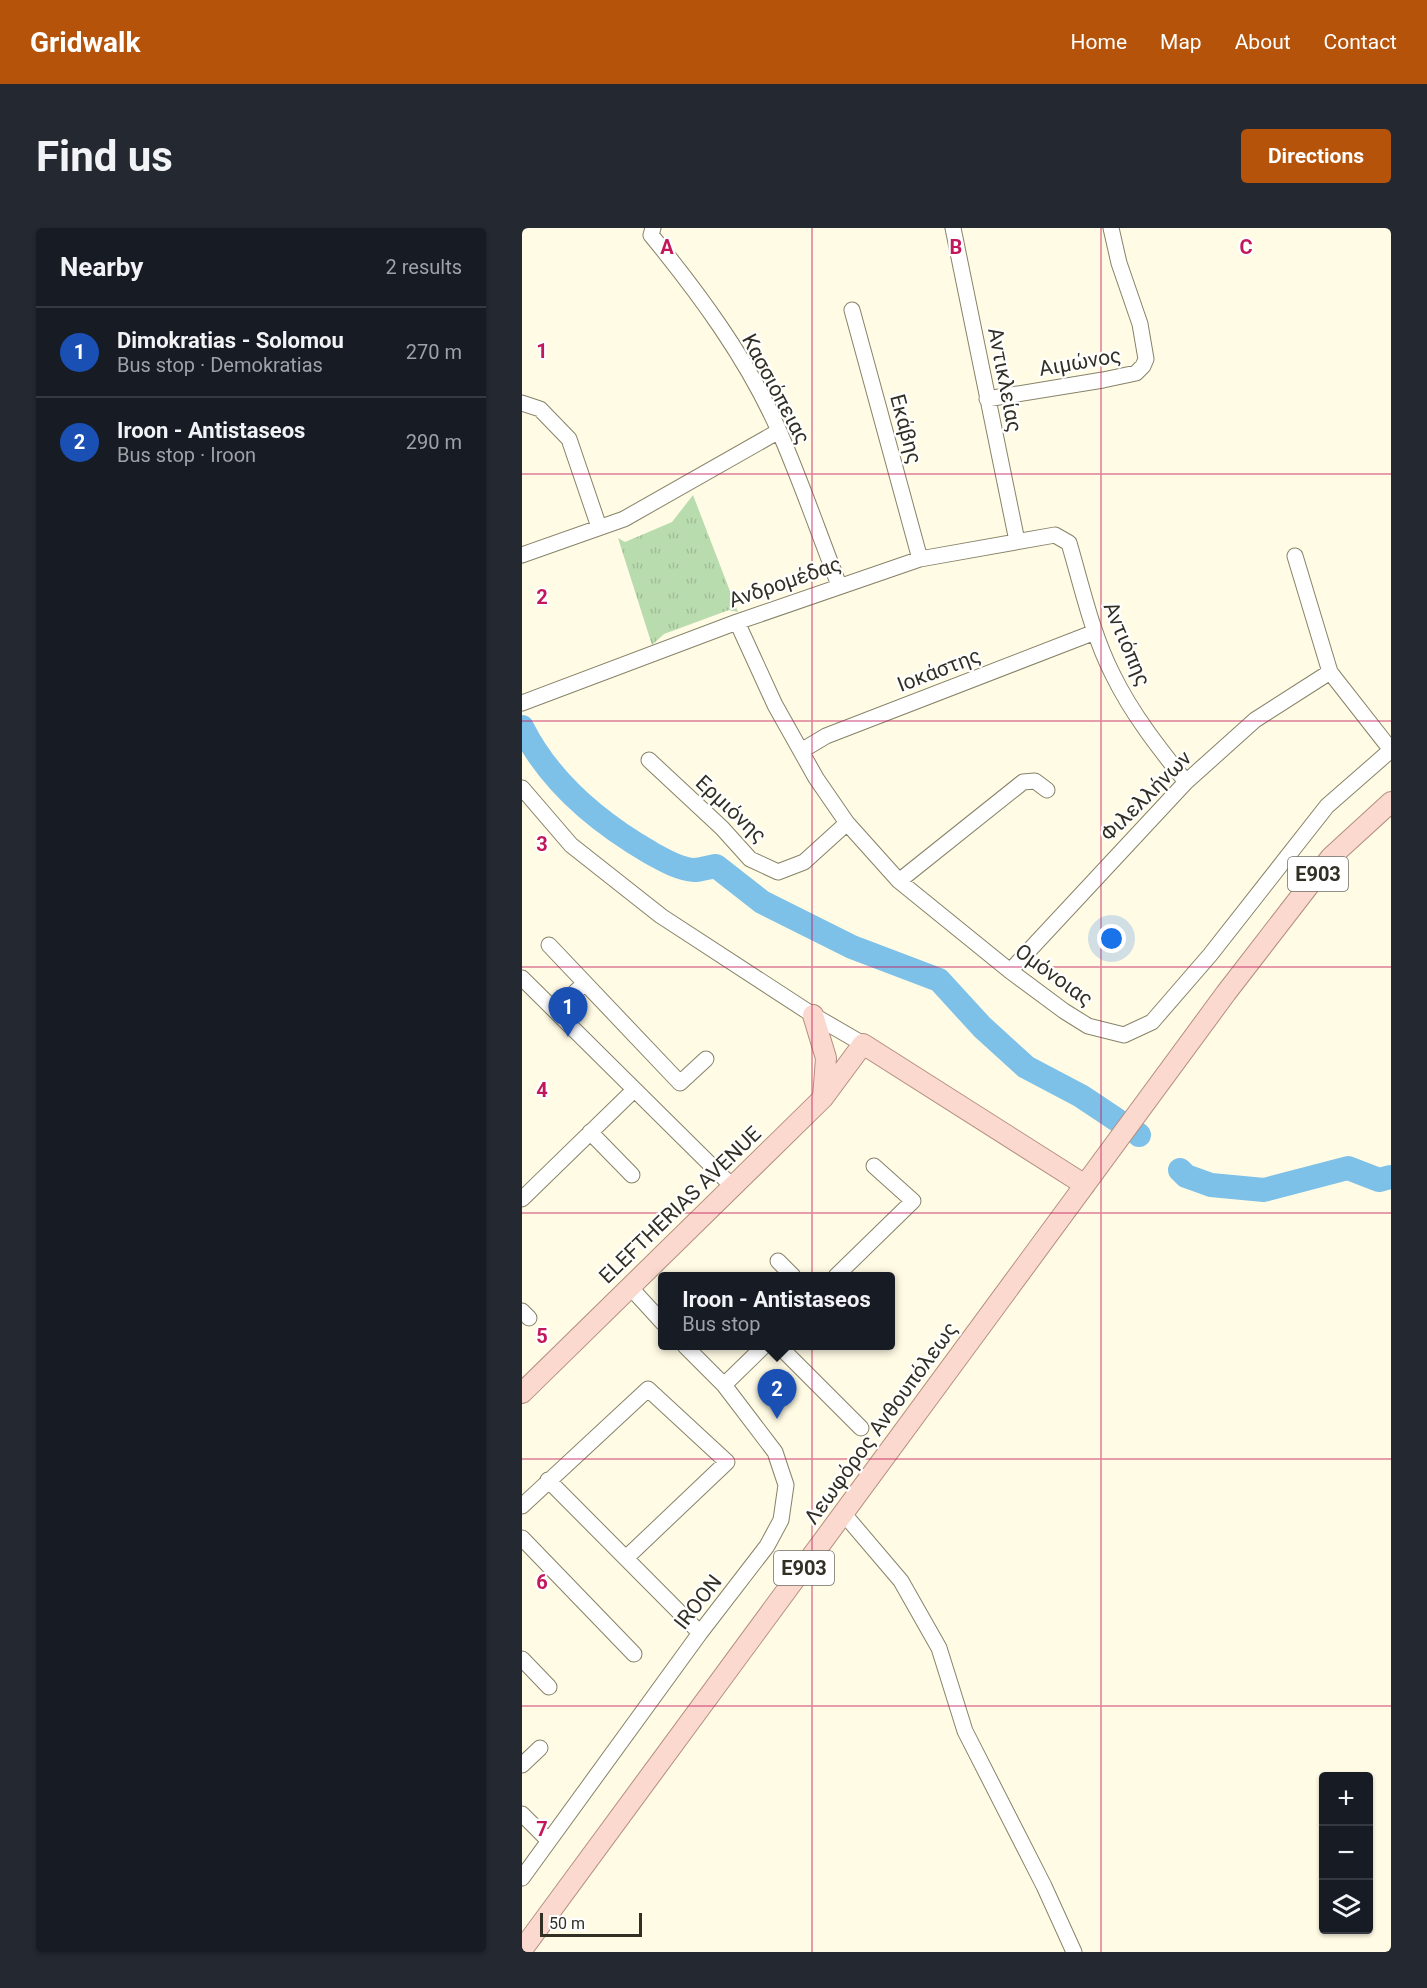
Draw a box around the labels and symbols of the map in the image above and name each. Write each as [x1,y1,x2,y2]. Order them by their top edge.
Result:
text: A [660,235,674,259]
text: B [950,235,962,259]
text: C [1239,235,1253,259]
street label: Αντικλείας [983,326,1027,434]
street label: Κασσιόπειας [737,330,815,448]
text: 1 [536,339,548,363]
street label: Αιμώνος [1037,343,1123,381]
street label: Εκάβης [885,392,927,466]
street label: Ανδρομέδας [726,552,844,612]
text: 2 [536,585,548,609]
street label: Αντιόπης [1099,598,1155,690]
street label: Ιοκάστης [894,643,984,697]
street label: Φιλελλήνων [1096,746,1196,846]
street label: Ερμιόνης [691,770,771,848]
text: 3 [536,832,548,856]
road number: E903 [1288,857,1348,891]
your location [1097,924,1126,953]
street label: Ομόνοιας [1011,939,1097,1011]
pin: 1 [548,988,588,1037]
text: 4 [536,1078,548,1102]
street label: ELEFTHERIAS AVENUE [594,1122,766,1288]
street label: Λεωφόρος Ανθουπόλεως [799,1317,963,1529]
text: 5 [536,1324,548,1348]
pin: 2 [758,1370,796,1419]
road number: E903 [774,1551,834,1585]
text: 6 [536,1570,548,1594]
street label: IROON [669,1570,727,1634]
text: 7 [536,1817,548,1841]
scale bar [540,1910,642,1938]

